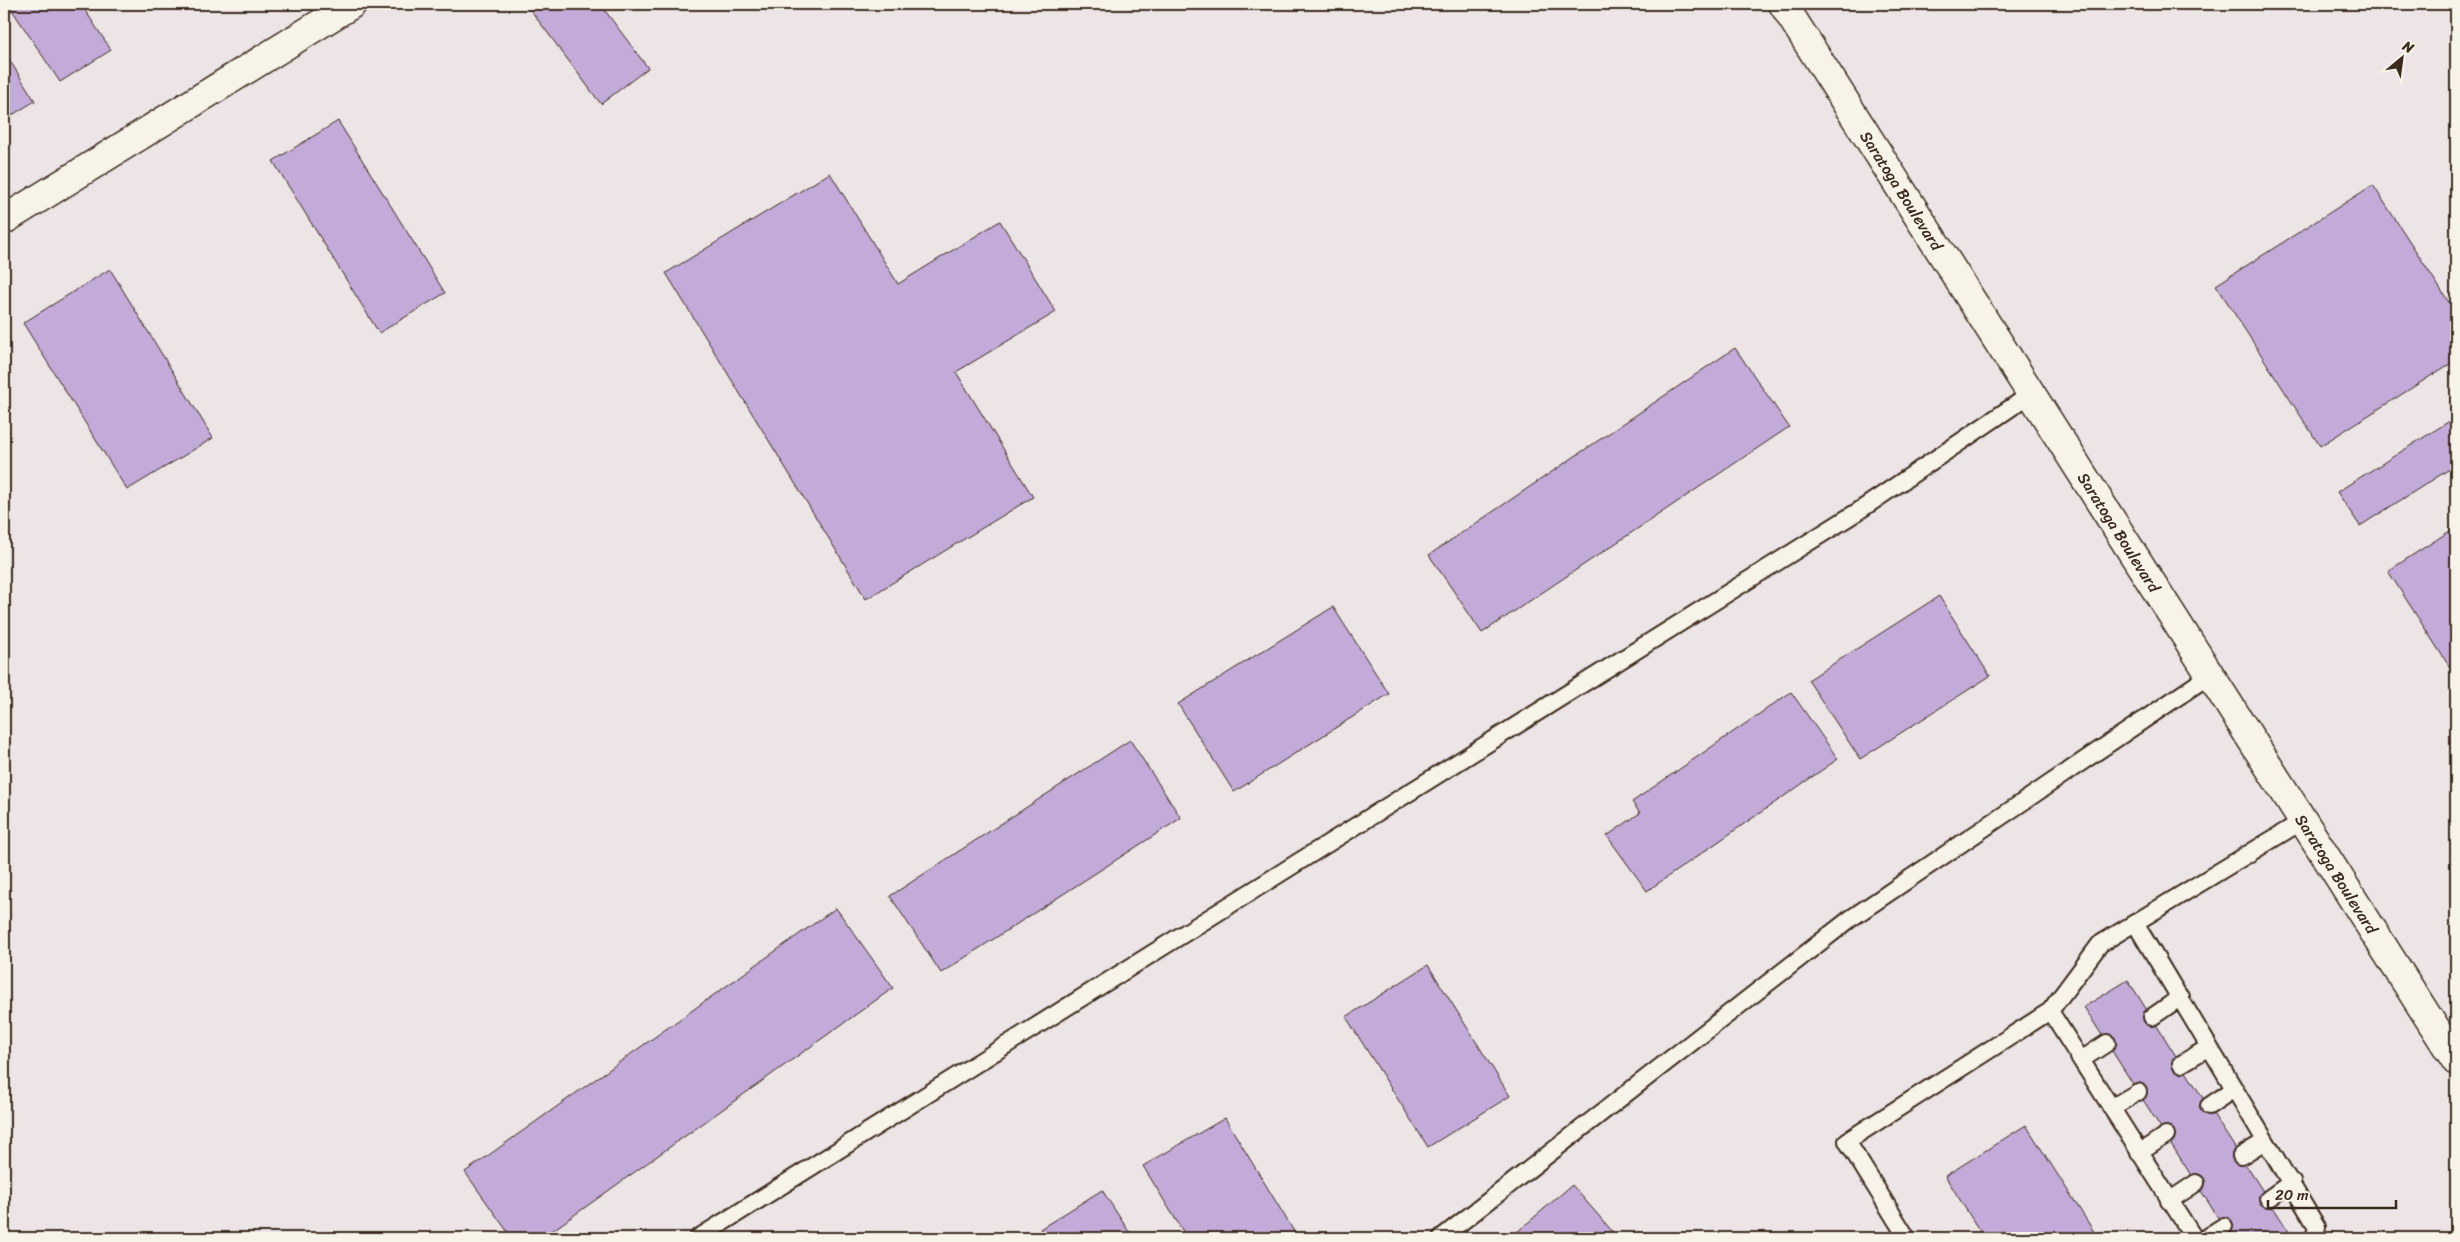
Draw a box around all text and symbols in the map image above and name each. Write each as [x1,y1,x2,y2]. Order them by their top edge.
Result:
north arrow [2378,32,2428,82]
text: N [2397,33,2419,60]
street label: Saratoga Boulevard [1852,124,1952,258]
street label: Saratoga Boulevard [2070,466,2169,599]
street label: Saratoga Boulevard [2287,808,2387,941]
scale bar [2268,1177,2395,1209]
text: 20 m [2275,1182,2309,1208]

